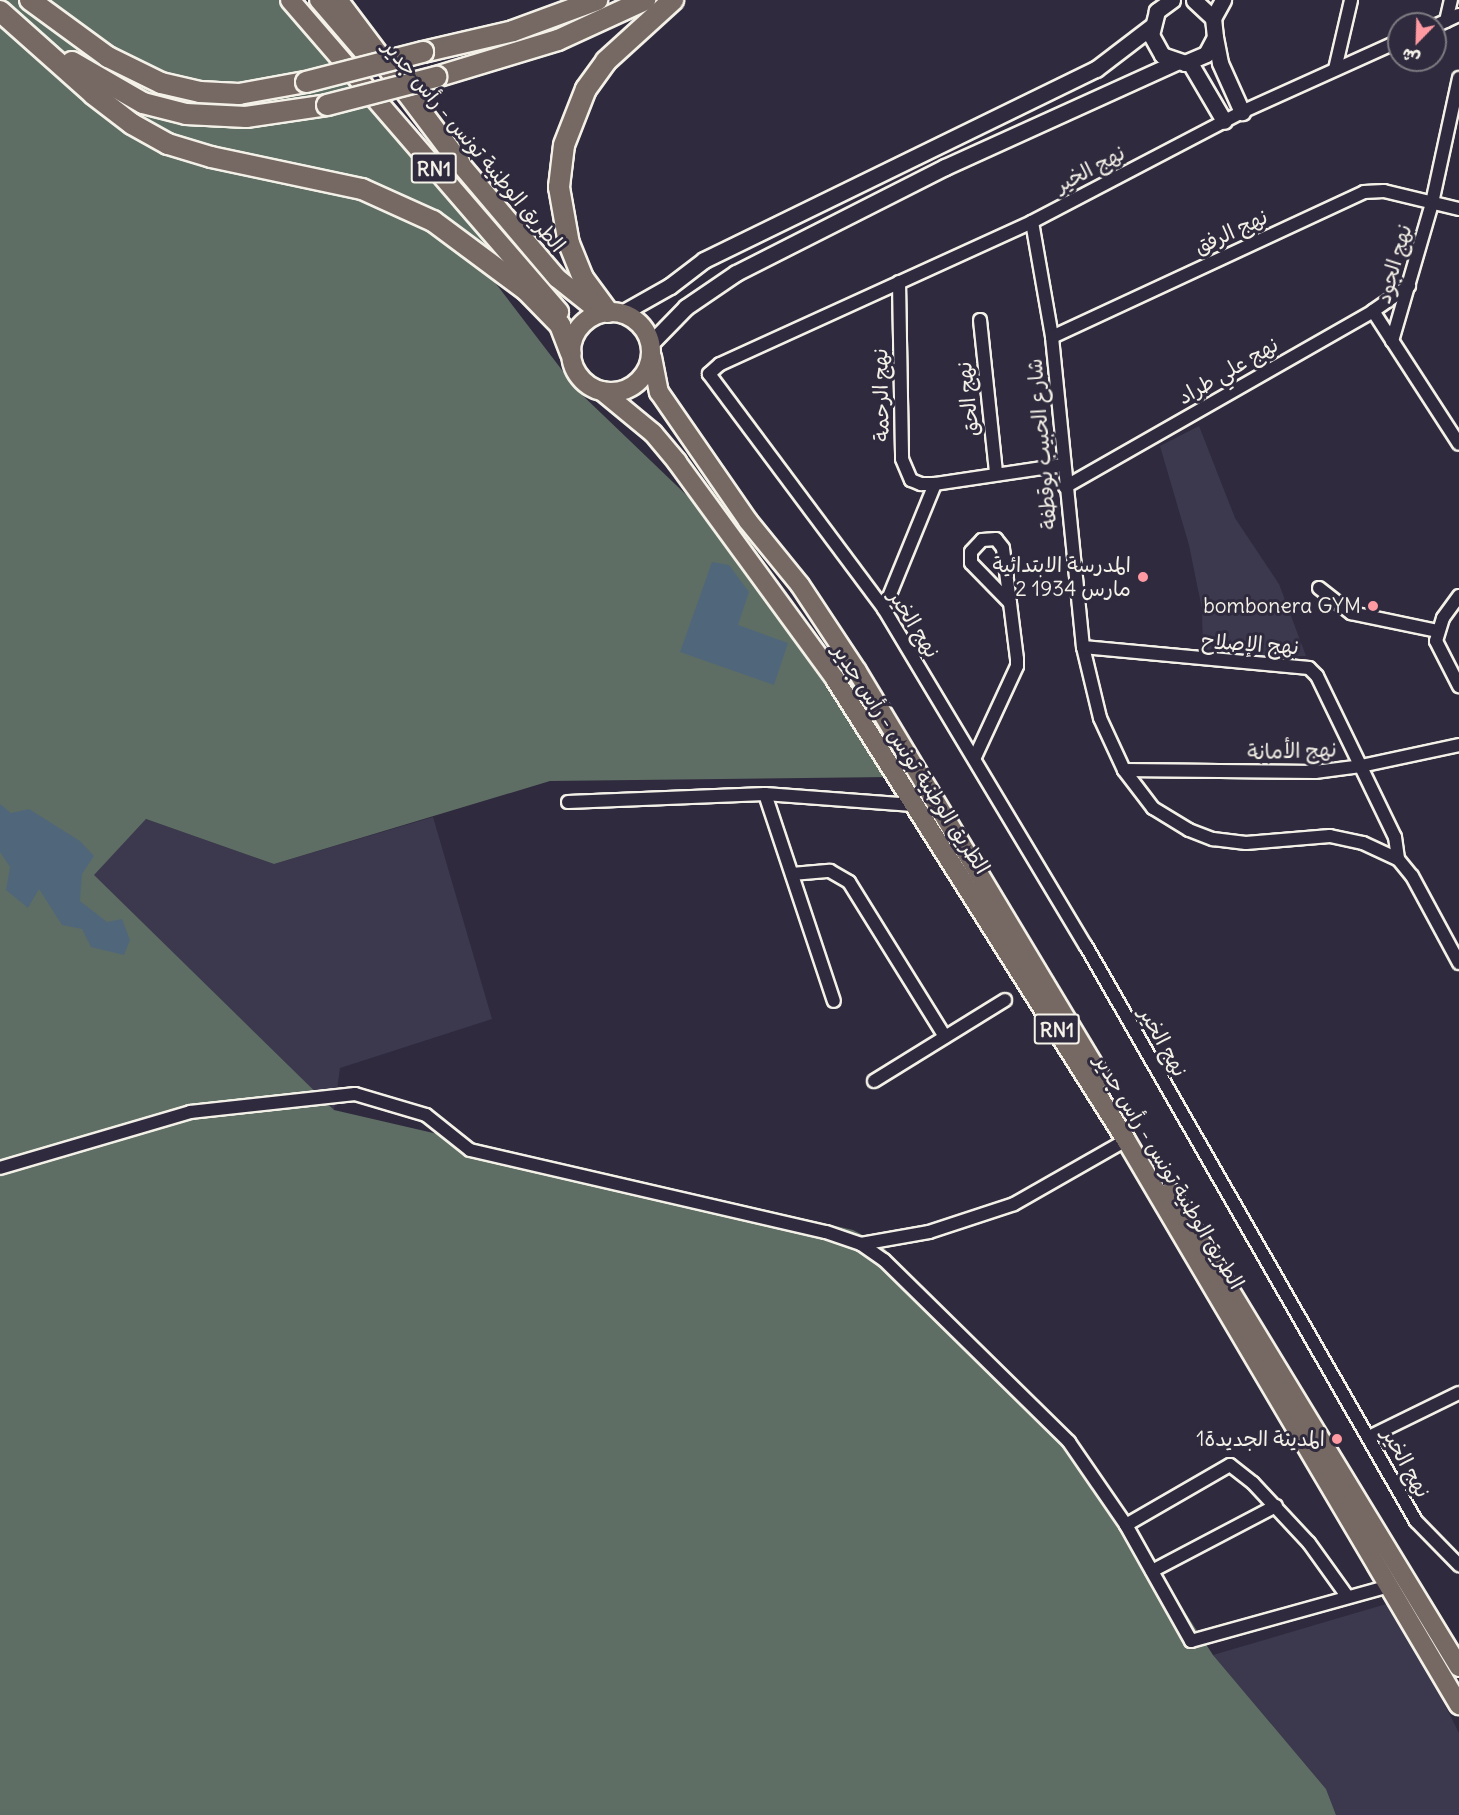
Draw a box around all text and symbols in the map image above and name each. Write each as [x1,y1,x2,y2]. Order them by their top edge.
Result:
north arrow [1387,12,1447,72]
street label: الطريق الوطنية تونس - رأس جدير [378,35,570,257]
text: ش [1399,44,1423,69]
street label: نهج الخير [1051,140,1129,198]
road number: RN1 [410,151,458,185]
street label: نهج الرفق [1190,204,1272,260]
street label: نهج الجود [1371,222,1417,306]
street label: نهج علي طراد [1173,332,1283,410]
street label: نهج الرحمة [868,348,894,442]
street label: شارع الحبيب بوقطفة [1022,357,1062,531]
street label: نهج الحق [952,360,984,438]
place label: المدرسة الابتدائية 2 مارس 1934 [993,552,1131,602]
marker: المدرسة الابتدائية 2 مارس 1934 [1136,570,1150,584]
street label: نهج الخير [883,585,945,663]
place label: bombonera GYM [1203,593,1361,619]
marker: bombonera GYM [1366,599,1380,613]
street label: نهج الإصلاح [1200,628,1300,660]
street label: الطريق الوطنية تونس - رأس جدير [827,639,995,879]
street label: نهج الأمانة [1247,737,1337,765]
street label: نهج الخير [1134,1003,1192,1081]
road number: RN1 [1033,1012,1081,1046]
street label: الطريق الوطنية تونس - رأس جدير [1089,1050,1249,1294]
street label: نهج الخير [1377,1424,1435,1502]
place label: المدينة الجديدة1 [1196,1426,1325,1452]
marker: المدينة الجديدة1 [1330,1432,1344,1446]

